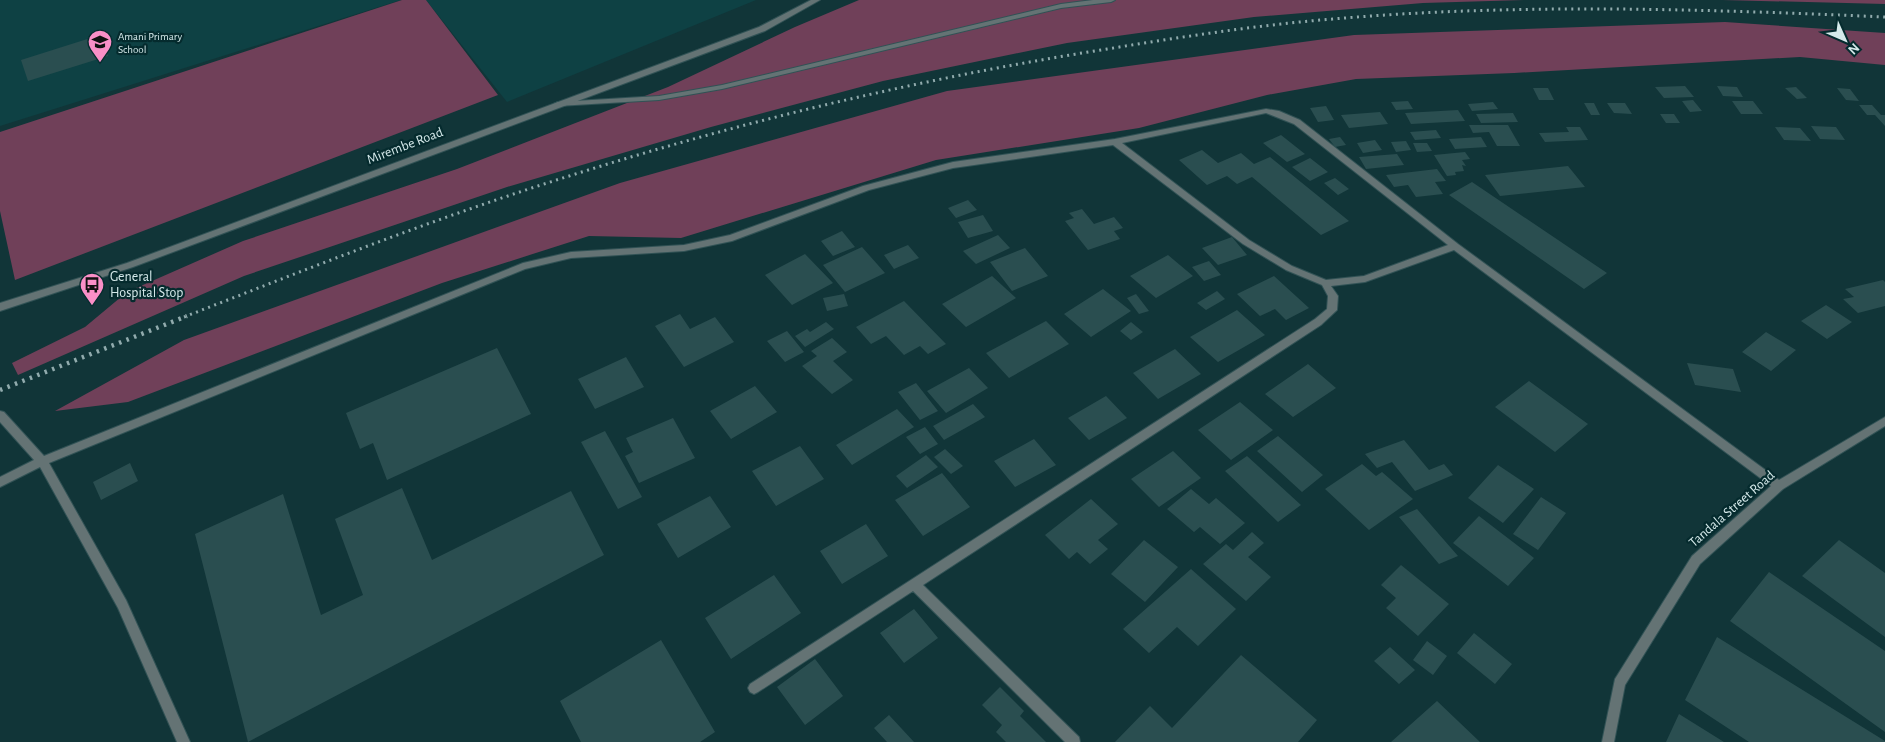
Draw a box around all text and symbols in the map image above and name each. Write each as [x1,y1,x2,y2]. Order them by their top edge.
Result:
north arrow [1820,15,1870,65]
school or university icon: Amani Primary School [87,29,113,63]
place label: Amani Primary School [118,31,182,55]
text: N [1845,40,1862,57]
street label: Mirembe Road [365,125,445,167]
place label: General Hospital Stop [110,270,183,300]
bus stop icon: General Hospital Stop [79,272,105,306]
street label: Tandala Street Road [1686,468,1778,550]

